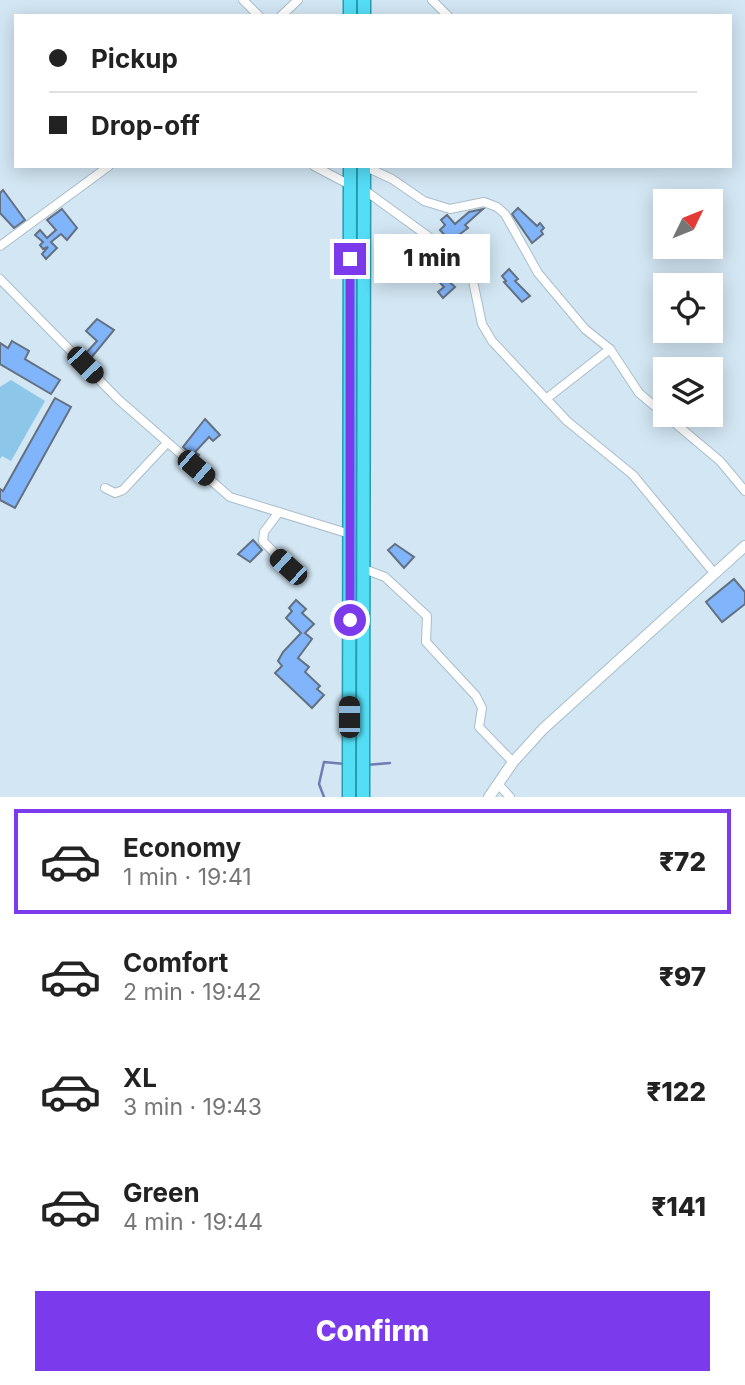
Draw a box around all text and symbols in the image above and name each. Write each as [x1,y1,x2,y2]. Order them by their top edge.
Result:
text: Pickup [91,43,178,74]
text: Drop-off [91,110,200,141]
north arrow [653,189,723,259]
map controls [653,189,723,427]
callout: 1 min [374,234,490,284]
route end [334,243,366,275]
text: 1 min [403,244,461,272]
button: locate [653,273,723,343]
car [63,343,108,387]
button: layers [653,357,723,427]
car [174,446,219,490]
car [266,545,311,589]
route start [334,604,366,636]
car [339,696,360,738]
icon: car [39,830,102,893]
text: Economy [123,832,241,863]
text: ₹72 [659,846,706,877]
text: 1 min · 19:41 [123,863,252,891]
icon: car [39,945,102,1008]
text: Comfort [123,947,228,978]
text: ₹97 [659,961,706,992]
text: 2 min · 19:42 [123,978,262,1006]
icon: car [39,1060,102,1123]
text: XL [123,1062,157,1093]
text: ₹122 [646,1076,706,1107]
text: 3 min · 19:43 [123,1093,262,1121]
icon: car [39,1175,102,1238]
text: Green [123,1177,200,1208]
text: ₹141 [651,1191,706,1222]
text: 4 min · 19:44 [123,1208,263,1236]
button: Confirm [35,1291,710,1371]

